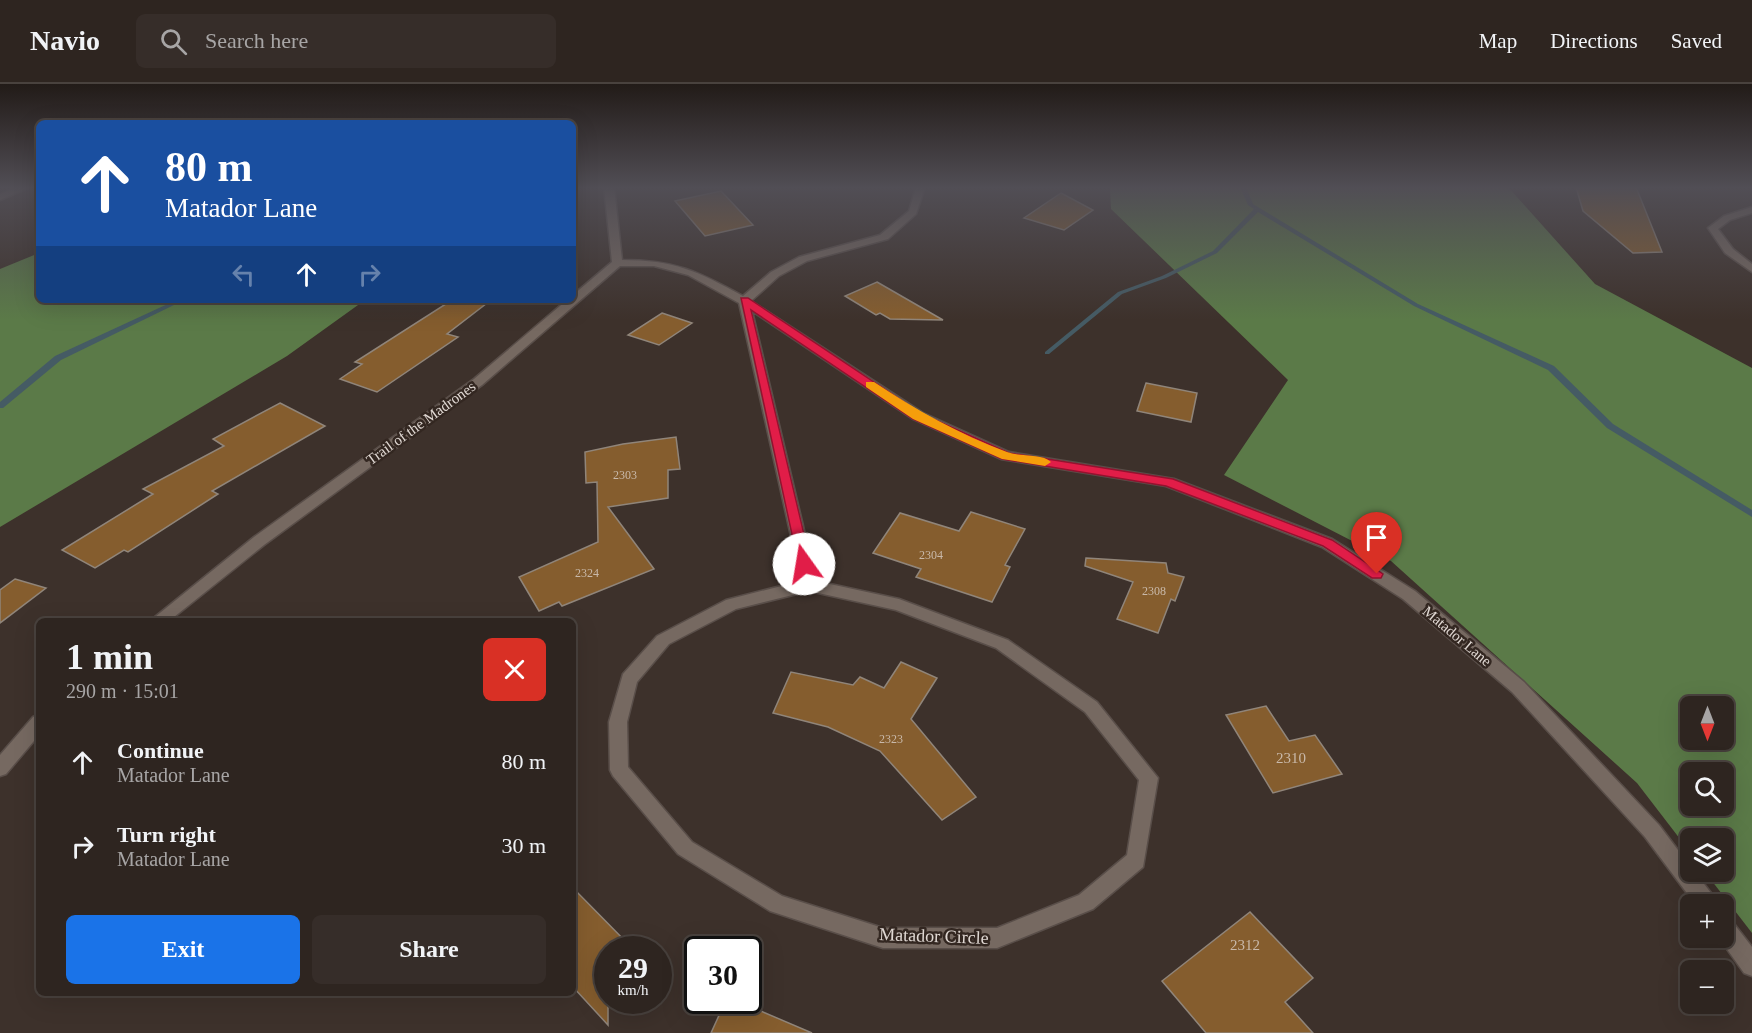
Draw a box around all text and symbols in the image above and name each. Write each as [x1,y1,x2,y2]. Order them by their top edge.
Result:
search box [136,14,556,68]
text: Navio [30,25,100,56]
icon: search [157,25,190,58]
text: Search here [205,28,308,53]
text: Map [1479,29,1517,53]
text: Directions [1550,29,1638,53]
text: Saved [1671,29,1722,53]
icon: ahead [66,144,144,222]
text: 80 m [165,144,253,190]
text: Matador Lane [165,193,317,223]
icon: left [227,258,260,291]
icon: ahead [290,258,323,291]
icon: right [353,258,386,291]
street label: Trail of the Madrones [363,378,479,468]
house number: 2303 [613,468,637,482]
pin [1351,512,1402,574]
icon: arrive [1360,521,1393,554]
position arrow [772,532,836,596]
house number: 2304 [919,548,943,562]
house number: 2324 [575,566,599,580]
house number: 2308 [1142,584,1166,598]
street label: Matador Lane [1419,603,1495,670]
text: 1 min [66,637,153,677]
button: close [483,638,546,701]
text: 290 m · 15:01 [66,680,179,702]
north arrow [1680,696,1734,750]
map controls [1680,696,1734,1014]
house number: 2323 [879,732,903,746]
text: Continue [117,738,204,763]
icon: ahead [66,746,99,779]
text: 80 m [501,749,546,774]
house number: 2310 [1276,750,1306,766]
button: search [1680,762,1734,816]
text: Matador Lane [117,764,230,786]
text: Turn right [117,822,216,847]
button: layers [1680,828,1734,882]
icon: right [66,830,99,863]
text: 30 m [501,833,546,858]
text: Matador Lane [117,848,230,870]
button: + [1680,894,1734,948]
button: Exit [66,915,300,984]
button: Share [312,915,546,984]
street label: Matador Circle [879,924,989,948]
speed limit sign: 30 [684,936,762,1014]
house number: 2312 [1230,937,1260,953]
text: 29 [618,951,648,984]
button: − [1680,960,1734,1014]
text: km/h [618,982,648,998]

